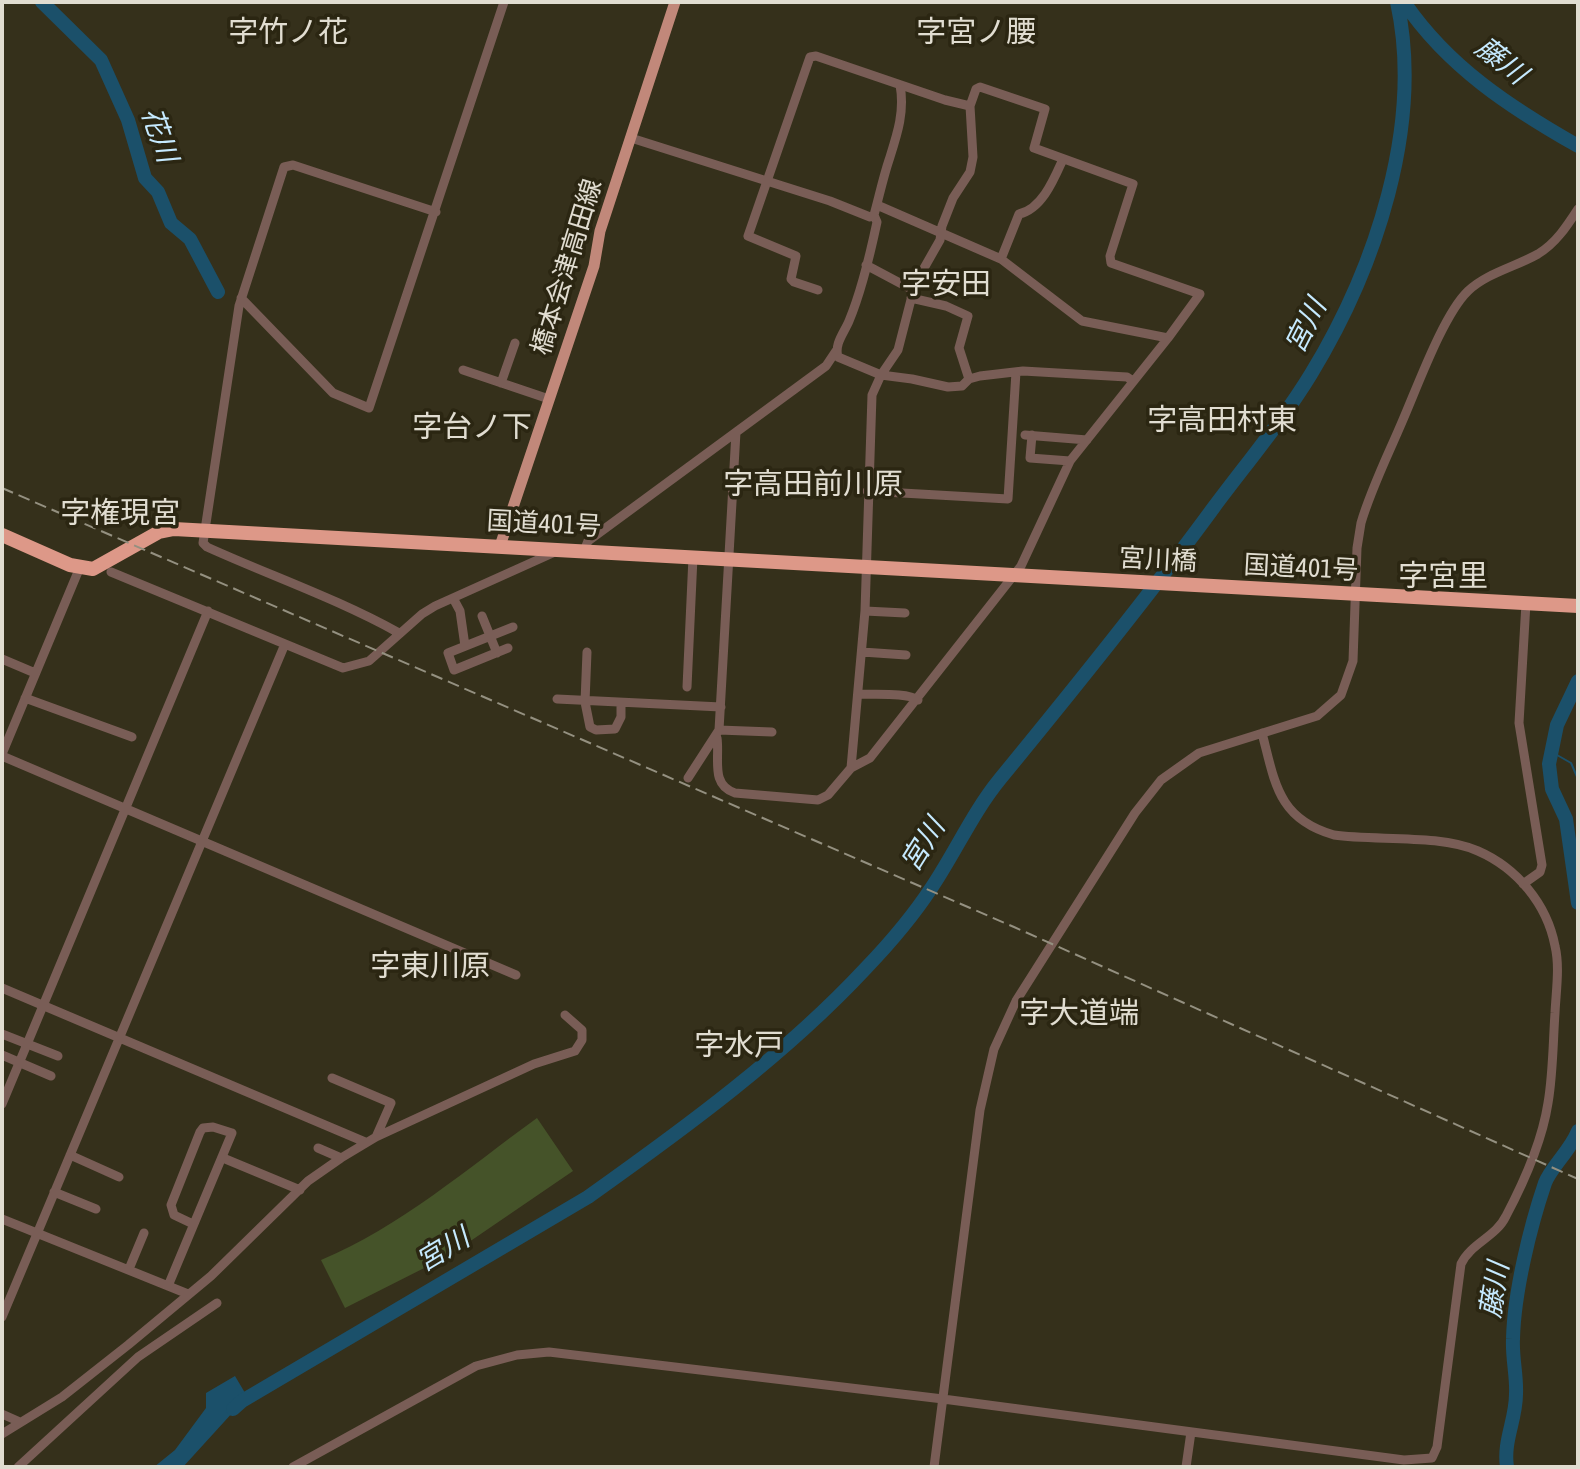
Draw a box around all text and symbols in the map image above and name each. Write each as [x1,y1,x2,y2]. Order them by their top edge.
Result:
district label: 字竹ノ花 [228,15,348,51]
district label: 字宮ノ腰 [916,15,1036,51]
water label: 藤川 [1469,31,1533,91]
water label: 花川 [134,103,184,167]
street label: 橋本会津高田線 [525,175,609,359]
district label: 字安田 [901,267,991,303]
water label: 宮川 [1278,293,1334,359]
district label: 字高田村東 [1147,403,1297,439]
district label: 字台ノ下 [412,410,532,446]
district label: 字高田前川原 [723,467,903,503]
district label: 字権現宮 [60,496,180,532]
street label: 国道401号 [486,505,602,543]
street label: 宮川橋 [1118,542,1198,578]
street label: 国道401号 [1243,549,1359,587]
district label: 字宮里 [1398,559,1488,595]
water label: 宮川 [894,812,952,878]
district label: 字東川原 [370,949,490,985]
district label: 字大道端 [1019,996,1139,1032]
district label: 字水戸 [694,1028,784,1064]
water label: 宮川 [410,1221,476,1279]
water label: 藤川 [1474,1260,1516,1320]

